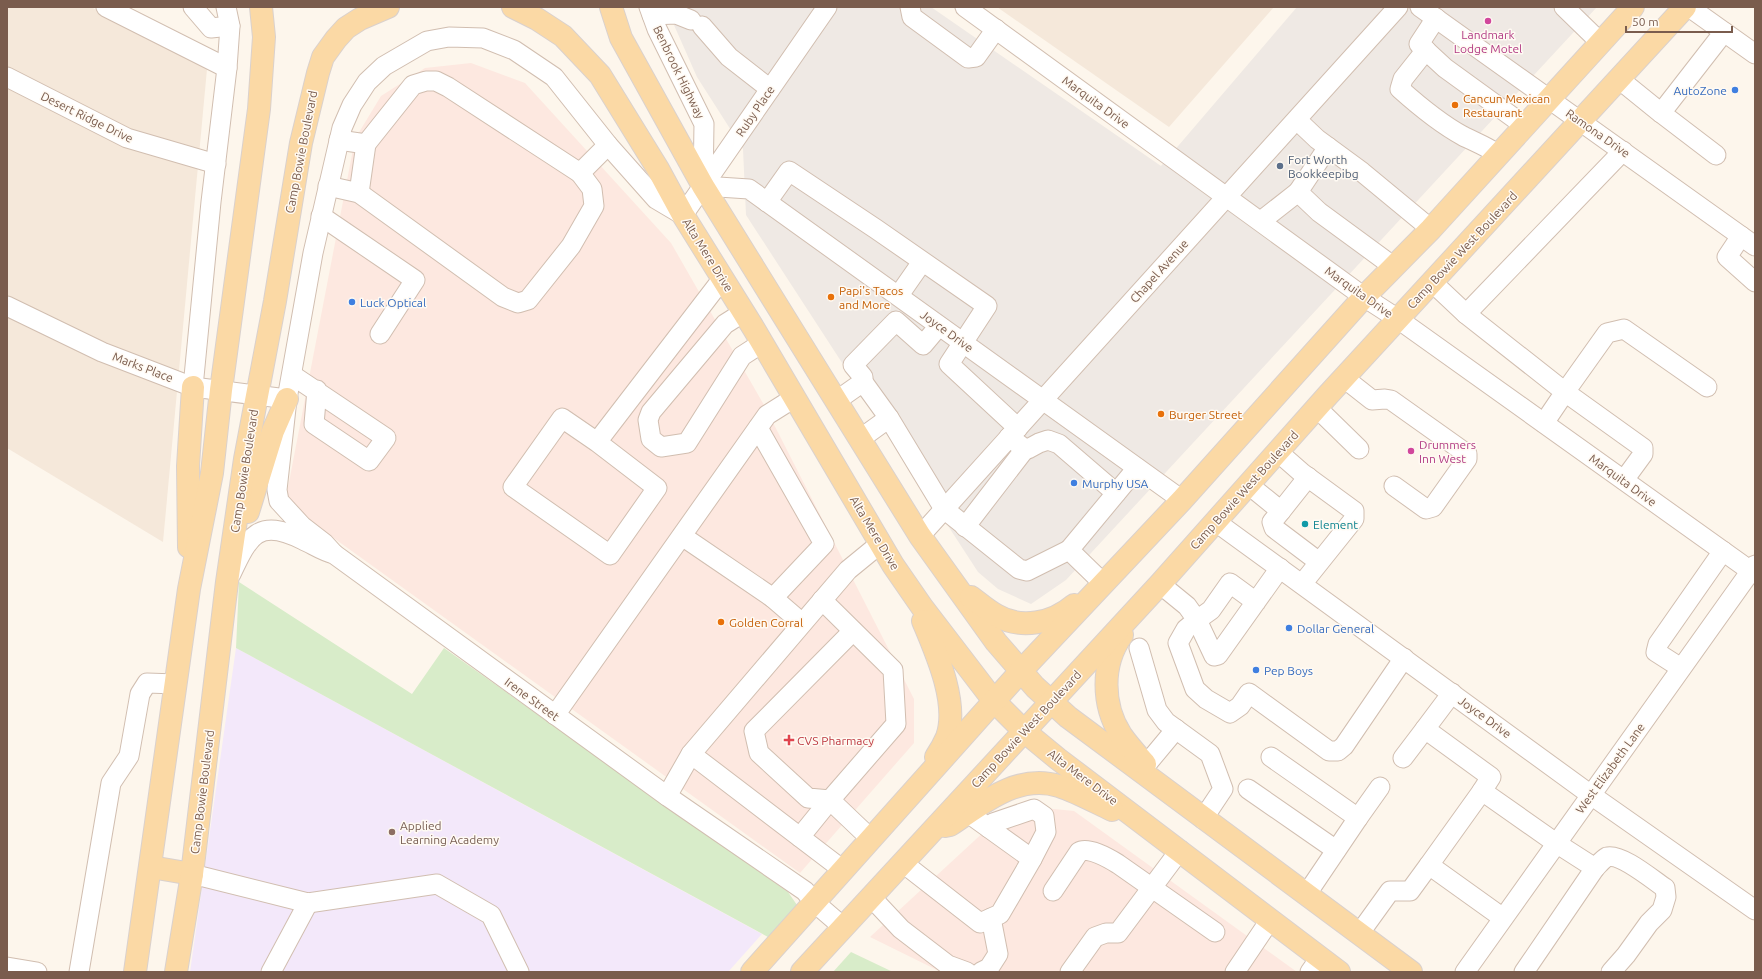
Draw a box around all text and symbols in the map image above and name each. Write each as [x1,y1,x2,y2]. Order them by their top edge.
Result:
scale bar [1626,8,1732,34]
text: 50 m [1632,15,1659,28]
marker: Landmark Lodge Motel [1483,16,1493,26]
street label: Benbrook Highway [651,23,707,121]
place label: Landmark Lodge Motel [1454,28,1522,55]
street label: Marquita Drive [1060,73,1132,131]
street label: Ruby Place [733,83,777,139]
place label: AutoZone [1673,84,1727,97]
marker: AutoZone [1730,85,1740,95]
street label: Desert Ridge Drive [39,89,135,145]
street label: Camp Bowie Boulevard [283,90,319,214]
place label: Cancun Mexican Restaurant [1463,92,1550,119]
marker: Cancun Mexican Restaurant [1450,100,1460,110]
street label: Ramona Drive [1563,106,1633,160]
place label: Fort Worth Bookkeepibg [1288,153,1359,180]
marker: Fort Worth Bookkeepibg [1275,161,1285,171]
street label: Camp Bowie West Boulevard [1404,189,1520,311]
street label: Alta Mere Drive [680,216,736,294]
street label: Chapel Avenue [1127,237,1191,305]
street label: Marquita Drive [1323,264,1395,320]
place label: Papi's Tacos and More [839,284,903,311]
marker: Papi's Tacos and More [826,292,836,302]
place label: Luck Optical [360,296,426,309]
marker: Luck Optical [347,297,357,307]
street label: Joyce Drive [918,308,976,354]
street label: Marks Place [111,349,175,385]
street label: Camp Bowie Boulevard [228,408,260,534]
place label: Burger Street [1169,408,1243,421]
marker: Burger Street [1156,409,1166,419]
street label: Camp Bowie West Boulevard [1187,428,1301,552]
place label: Drummers Inn West [1419,438,1476,465]
marker: Drummers Inn West [1406,446,1416,456]
street label: Marquita Drive [1587,451,1659,509]
place label: Murphy USA [1082,477,1149,490]
marker: Murphy USA [1069,478,1079,488]
street label: Alta Mere Drive [848,494,902,572]
place label: Element [1313,518,1358,531]
marker: Element [1300,519,1310,529]
place label: Golden Corral [729,616,803,629]
marker: Golden Corral [716,617,726,627]
place label: Dollar General [1297,622,1374,635]
marker: Dollar General [1284,623,1294,633]
place label: Pep Boys [1264,664,1313,677]
marker: Pep Boys [1251,665,1261,675]
street label: Camp Bowie West Boulevard [968,668,1084,790]
street label: Irene Street [502,675,562,723]
street label: Joyce Drive [1456,694,1514,740]
street label: West Elizabeth Lane [1573,720,1647,816]
street label: Camp Bowie Boulevard [188,729,216,855]
place label: CVS Pharmacy [797,734,874,747]
marker: CVS Pharmacy [784,735,794,745]
street label: Alta Mere Drive [1046,747,1120,807]
place label: Applied Learning Academy [400,819,499,846]
marker: Applied Learning Academy [387,827,397,837]

